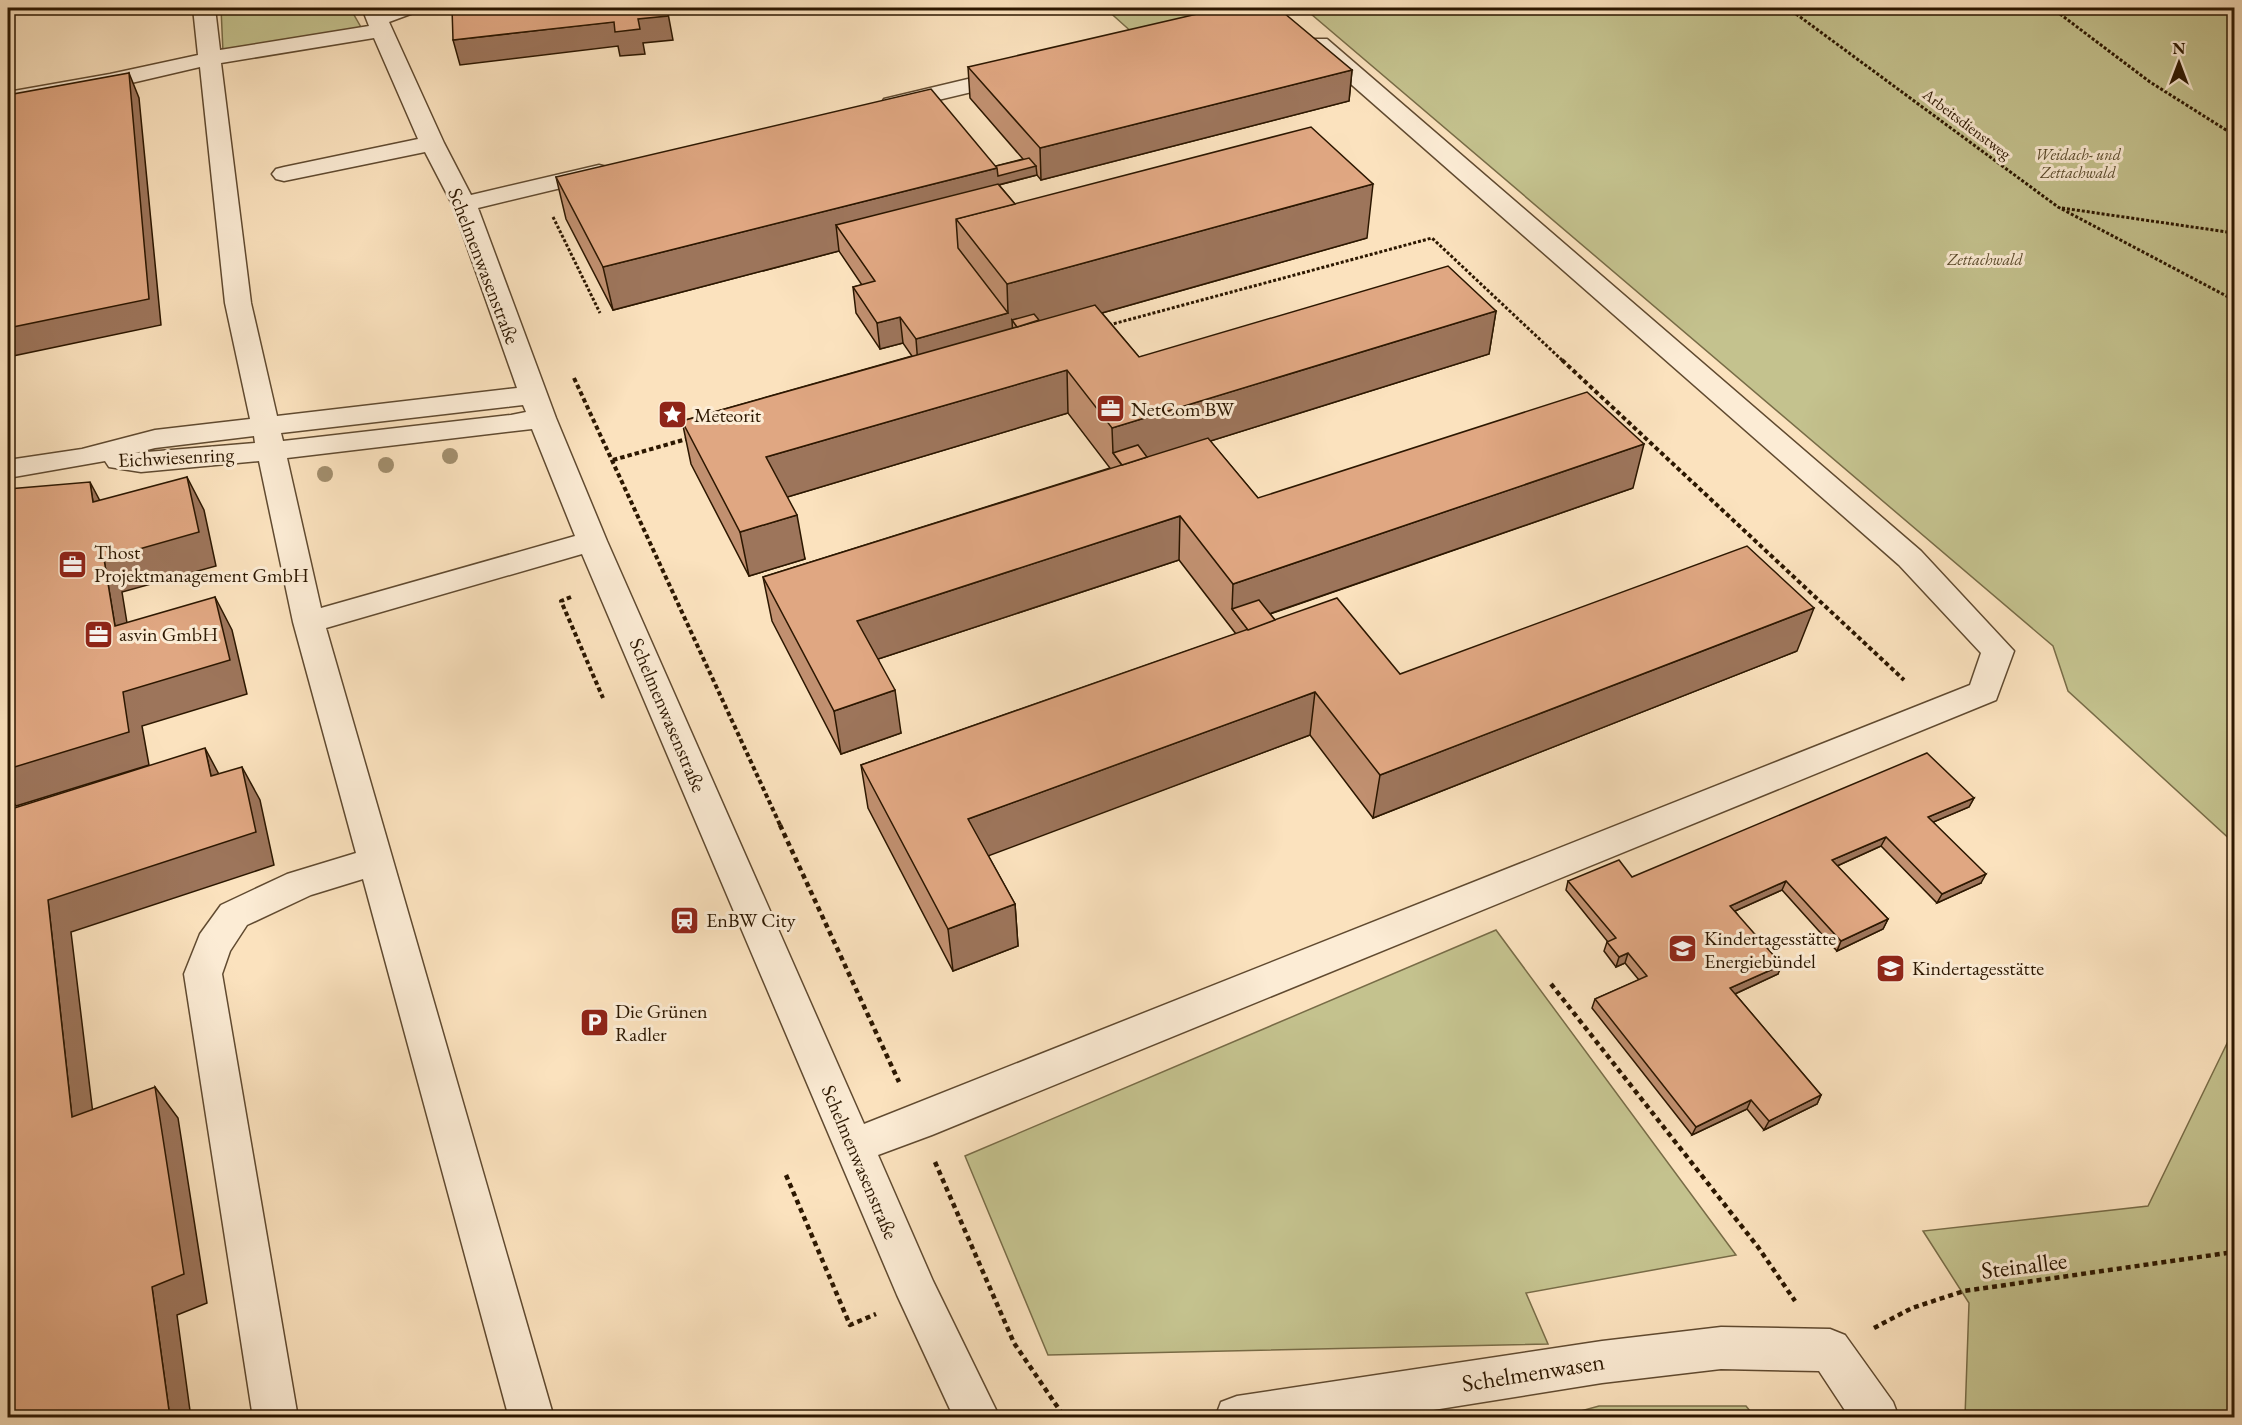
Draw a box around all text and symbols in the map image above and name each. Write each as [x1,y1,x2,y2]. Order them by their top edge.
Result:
north arrow [2149,33,2209,93]
text: N [2173,38,2186,59]
street label: Arbeitsdienstweg [1918,83,2016,165]
park label: Weidach- und Zettachwald [2035,144,2122,183]
street label: Schelmenwasenstraße [442,184,526,348]
park label: Zettachwald [1946,249,2024,270]
office icon: NetCom BW [1094,393,1126,425]
place label: NetCom BW [1131,396,1235,422]
place icon: Meteorit [657,399,689,431]
place label: Meteorit [694,402,762,428]
street label: Eichwiesenring [117,441,235,473]
place label: Thost Projektmanagement GmbH [94,539,309,588]
office icon: Thost Projektmanagement GmbH [57,548,89,580]
office icon: asvin GmbH [82,618,114,650]
place label: asvin GmbH [119,621,218,647]
street label: Schelmenwasenstraße [624,634,712,796]
station icon: EnBW City [669,904,701,936]
place label: EnBW City [706,907,796,933]
place label: Kindertagesstätte Energiebündel [1704,925,1836,974]
school or university icon: Kindertagesstätte Energiebündel [1667,933,1699,965]
school or university icon: Kindertagesstätte [1875,952,1907,984]
place label: Kindertagesstätte [1912,955,2044,981]
place label: Die Grünen Radler [615,998,708,1047]
parking icon: Die Grünen Radler [578,1006,610,1038]
street label: Schelmenwasenstraße [816,1081,904,1243]
street label: Steinallee [1979,1244,2069,1286]
street label: Schelmenwasen [1459,1345,1607,1399]

